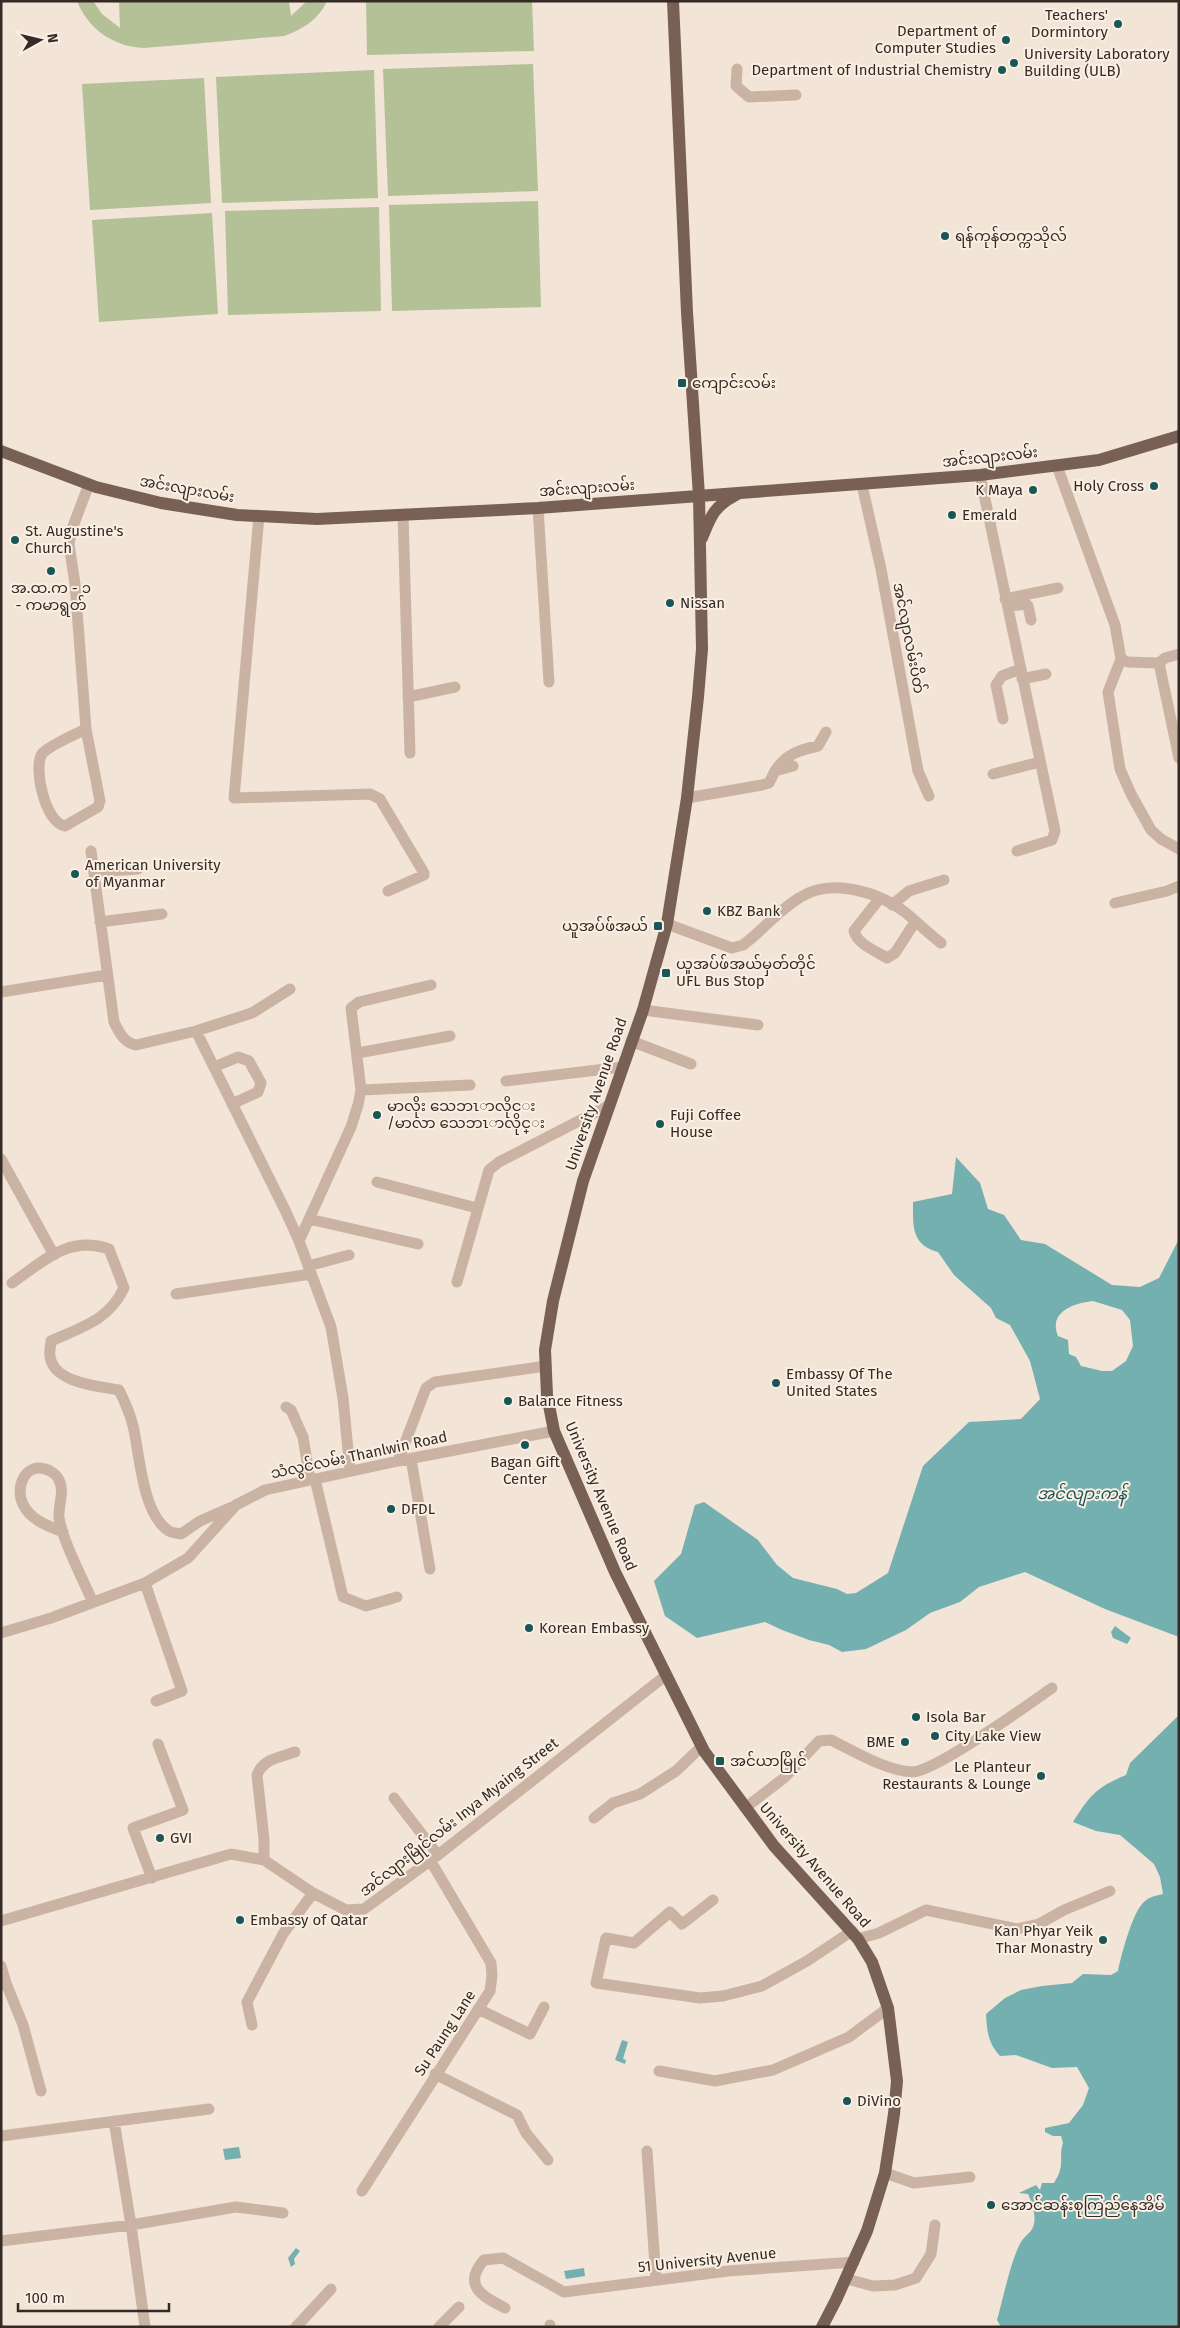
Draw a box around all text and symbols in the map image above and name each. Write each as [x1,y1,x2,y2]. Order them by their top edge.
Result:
place label: Teachers' Dormintory [1031,6,1109,41]
north arrow [15,15,65,65]
marker: Teachers' Dormintory [1112,18,1124,30]
place label: Department of Computer Studies [875,22,997,57]
text: N [43,32,61,44]
marker: Department of Computer Studies [1000,34,1012,46]
place label: University Laboratory Building (ULB) [1024,45,1170,80]
marker: University Laboratory Building (ULB) [1008,57,1020,69]
place label: Department of Industrial Chemistry [751,61,993,79]
marker: Department of Industrial Chemistry [996,64,1008,76]
place label: ရန်ကုန်တက္ကသိုလ် [955,226,1067,248]
marker: ရန်ကုန်တက္ကသိုလ် [939,230,951,242]
place label: ကျောင်းလမ်း [692,373,776,395]
marker: ကျောင်းလမ်း [676,377,688,389]
street label: အင်းလျားလမ်း [941,442,1039,474]
street label: အင်းလျားလမ်း [138,471,236,509]
street label: အင်းလျားလမ်း [538,475,636,503]
place label: Holy Cross [1073,477,1144,495]
marker: Holy Cross [1148,480,1160,492]
place label: K Maya [975,481,1023,499]
marker: K Maya [1027,484,1039,496]
place label: Emerald [962,506,1017,524]
marker: Emerald [946,509,958,521]
place label: St. Augustine's Church [25,522,124,557]
marker: St. Augustine's Church [9,534,21,546]
marker: အ.ထ.က - ၁ - ကမာရွတ် [45,565,57,577]
place label: အ.ထ.က - ၁ - ကမာရွတ် [11,579,91,617]
street label: အင်လျာလမ်းပိတ် [886,581,930,696]
place label: Nissan [680,594,725,612]
marker: Nissan [664,597,676,609]
place label: American University of Myanmar [85,856,221,891]
marker: American University of Myanmar [69,868,81,880]
place label: KBZ Bank [717,902,781,920]
marker: KBZ Bank [701,905,713,917]
place label: ယူအပ်ဖ်အယ် [562,916,648,938]
marker: ယူအပ်ဖ်အယ် [652,920,664,932]
place label: ယူအပ်ဖ်အယ်မှတ်တိုင် UFL Bus Stop [676,954,816,990]
marker: ယူအပ်ဖ်အယ်မှတ်တိုင် UFL Bus Stop [660,967,672,979]
street label: University Avenue Road [561,1015,631,1173]
place label: မာလိုး သေဘၤာလိုင္း /မာလာ သေဘၤာလိုင္း [387,1096,545,1135]
place label: Fuji Coffee House [670,1106,741,1141]
marker: မာလိုး သေဘၤာလိုင္း /မာလာ သေဘၤာလိုင္း [371,1109,383,1121]
marker: Fuji Coffee House [654,1118,666,1130]
place label: Embassy Of The United States [786,1365,893,1400]
marker: Embassy Of The United States [770,1377,782,1389]
place label: Balance Fitness [518,1392,623,1410]
marker: Balance Fitness [502,1395,514,1407]
street label: University Avenue Road [561,1419,641,1573]
street label: သံလွင်လမ်း Thanlwin Road [269,1427,449,1484]
marker: Bagan Gift Center [519,1439,531,1451]
place label: Bagan Gift Center [490,1453,560,1488]
water label: အင်လျားကန် [1037,1482,1129,1507]
place label: DFDL [401,1500,436,1518]
marker: DFDL [385,1503,397,1515]
place label: Korean Embassy [539,1619,650,1637]
marker: Korean Embassy [523,1622,535,1634]
place label: Isola Bar [926,1708,986,1726]
marker: Isola Bar [910,1711,922,1723]
place label: City Lake View [945,1727,1041,1745]
marker: City Lake View [929,1730,941,1742]
street label: အင်လျားမြိုင်လမ်း Inya Myaing Street [356,1733,564,1902]
place label: BME [866,1733,895,1751]
marker: BME [899,1736,911,1748]
place label: အင်ယာမြိုင် [730,1751,807,1773]
marker: အင်ယာမြိုင် [714,1755,726,1767]
place label: Le Planteur Restaurants & Lounge [882,1758,1031,1793]
marker: Le Planteur Restaurants & Lounge [1035,1770,1047,1782]
street label: University Avenue Road [756,1799,874,1931]
place label: GVI [170,1829,192,1847]
marker: GVI [154,1832,166,1844]
place label: Embassy of Qatar [250,1911,368,1929]
marker: Embassy of Qatar [234,1914,246,1926]
place label: Kan Phyar Yeik Thar Monastry [994,1922,1094,1957]
marker: Kan Phyar Yeik Thar Monastry [1097,1934,1109,1946]
street label: Su Paung Lane [411,1987,479,2079]
place label: DiVino [857,2092,901,2110]
marker: DiVino [841,2095,853,2107]
place label: အောင်ဆန်းစုကြည်နေအိမ် [1001,2195,1165,2217]
marker: အောင်ဆန်းစုကြည်နေအိမ် [985,2199,997,2211]
street label: 51 University Avenue [637,2244,777,2276]
scale bar [18,2280,169,2312]
text: 100 m [25,2289,65,2307]

